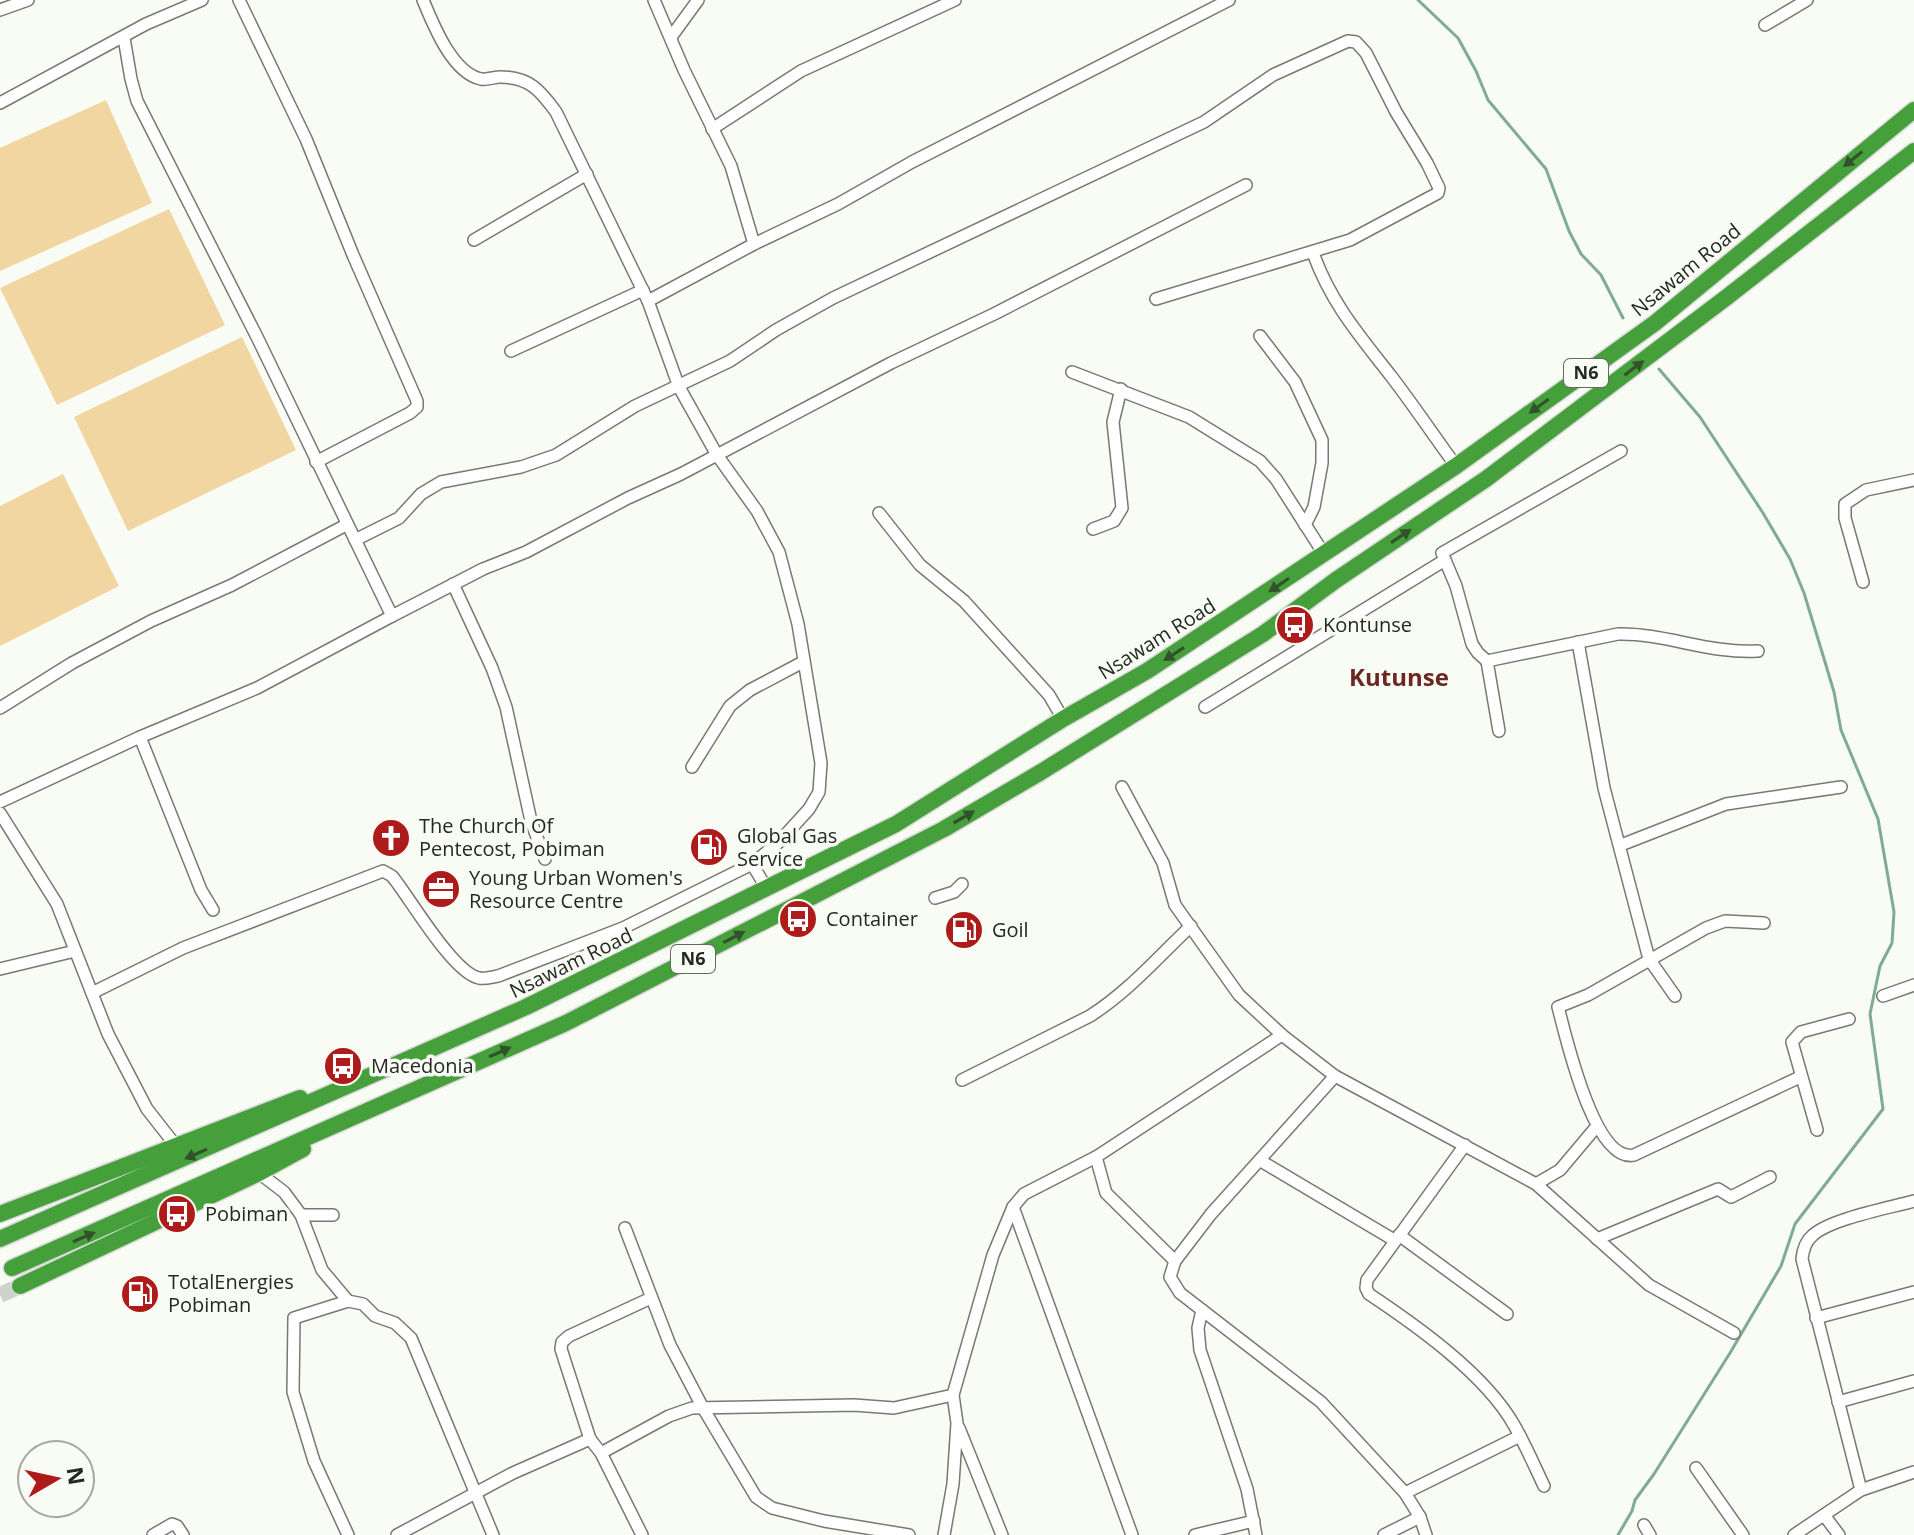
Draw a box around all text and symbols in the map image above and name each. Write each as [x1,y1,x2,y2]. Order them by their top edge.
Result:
one-way arrow [1843,150,1863,167]
street label: Nsawam Road [1625,217,1746,322]
road number: N6 [1564,359,1608,387]
one-way arrow [1624,360,1644,376]
one-way arrow [1529,398,1550,413]
one-way arrow [1390,529,1411,544]
one-way arrow [1268,577,1289,592]
street label: Nsawam Road [1093,592,1221,685]
bus stop icon: Kontunse [1274,604,1316,646]
place label: Kontunse [1323,611,1412,638]
one-way arrow [1163,646,1184,661]
district label: Kutunse [1349,660,1449,693]
one-way arrow [953,810,975,824]
place label: The Church Of Pentecost, Pobiman [419,812,605,862]
church icon: The Church Of Pentecost, Pobiman [370,817,412,859]
place label: Global Gas Service [737,822,837,872]
fuel station icon: Global Gas Service [688,826,730,868]
place label: Young Urban Women's Resource Centre [469,864,683,914]
office icon: Young Urban Women's Resource Centre [420,868,462,910]
bus stop icon: Container [777,898,819,940]
place label: Container [826,905,918,932]
fuel station icon: Goil [943,909,985,951]
place label: Goil [992,916,1029,943]
street label: Nsawam Road [505,921,637,1004]
one-way arrow [722,930,745,943]
road number: N6 [671,945,715,973]
bus stop icon: Macedonia [322,1045,364,1087]
one-way arrow [489,1045,512,1058]
place label: Macedonia [371,1052,474,1079]
one-way arrow [184,1147,208,1160]
bus stop icon: Pobiman [156,1193,198,1235]
place label: Pobiman [205,1200,288,1227]
one-way arrow [72,1231,96,1244]
place label: TotalEnergies Pobiman [168,1268,294,1318]
fuel station icon: TotalEnergies Pobiman [119,1273,161,1315]
north arrow [16,1439,96,1519]
text: N [61,1465,93,1487]

